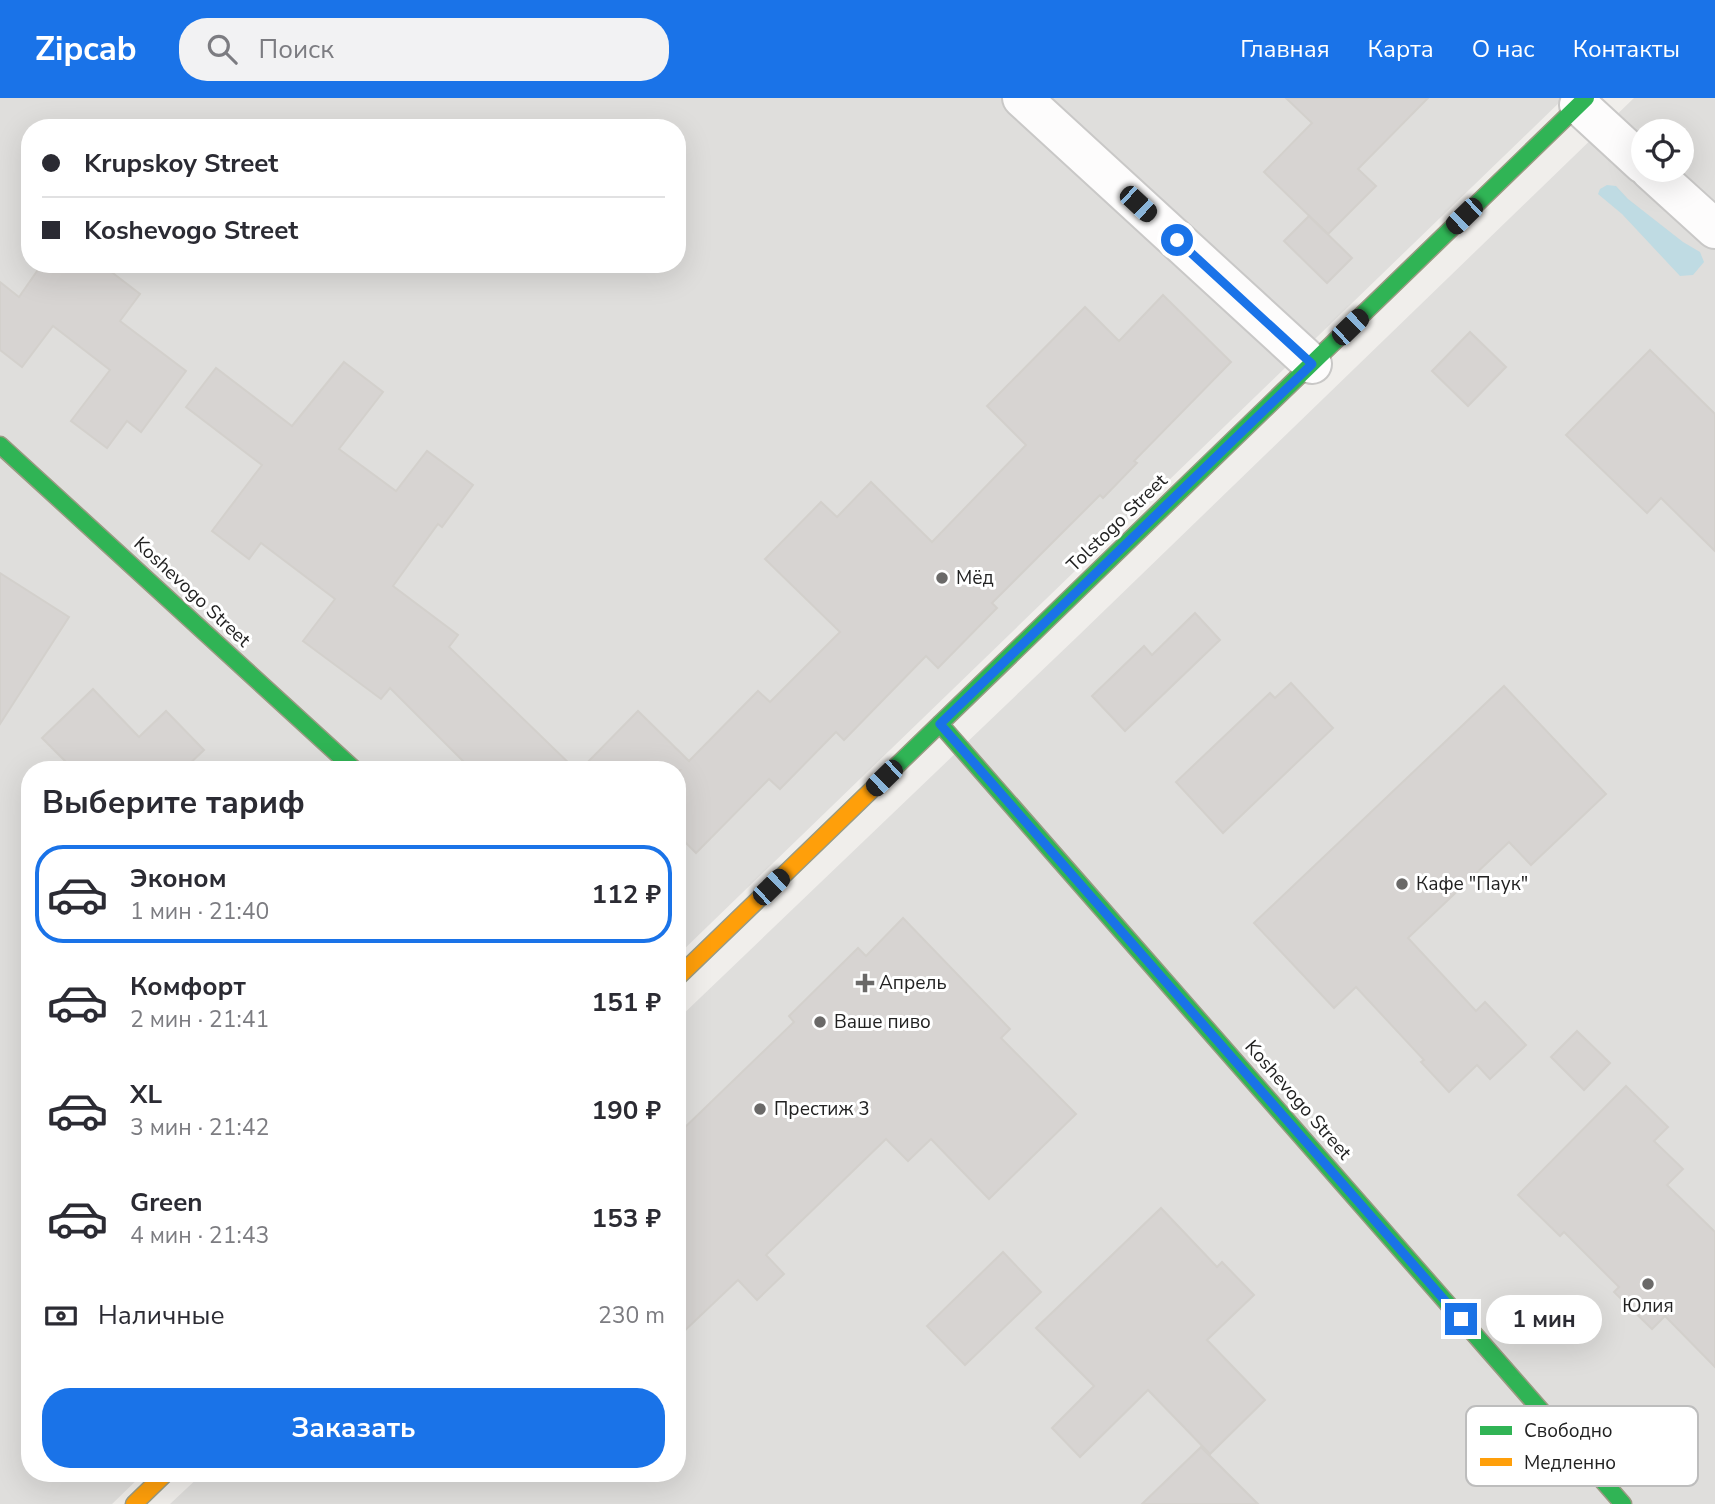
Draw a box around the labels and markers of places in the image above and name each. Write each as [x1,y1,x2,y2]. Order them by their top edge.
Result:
place label: Мёд [956,565,994,591]
marker: Мёд [934,570,950,586]
place label: Кафе "Паук" [1416,871,1528,897]
marker: Кафе "Паук" [1394,876,1410,892]
place label: Апрель [879,970,947,996]
marker: Апрель [857,975,873,991]
place label: Ваше пиво [834,1009,931,1035]
marker: Ваше пиво [812,1014,828,1030]
place label: Престиж 3 [774,1096,870,1122]
marker: Престиж 3 [752,1101,768,1117]
marker: Юлия [1640,1276,1656,1292]
place label: Юлия [1622,1293,1674,1319]

